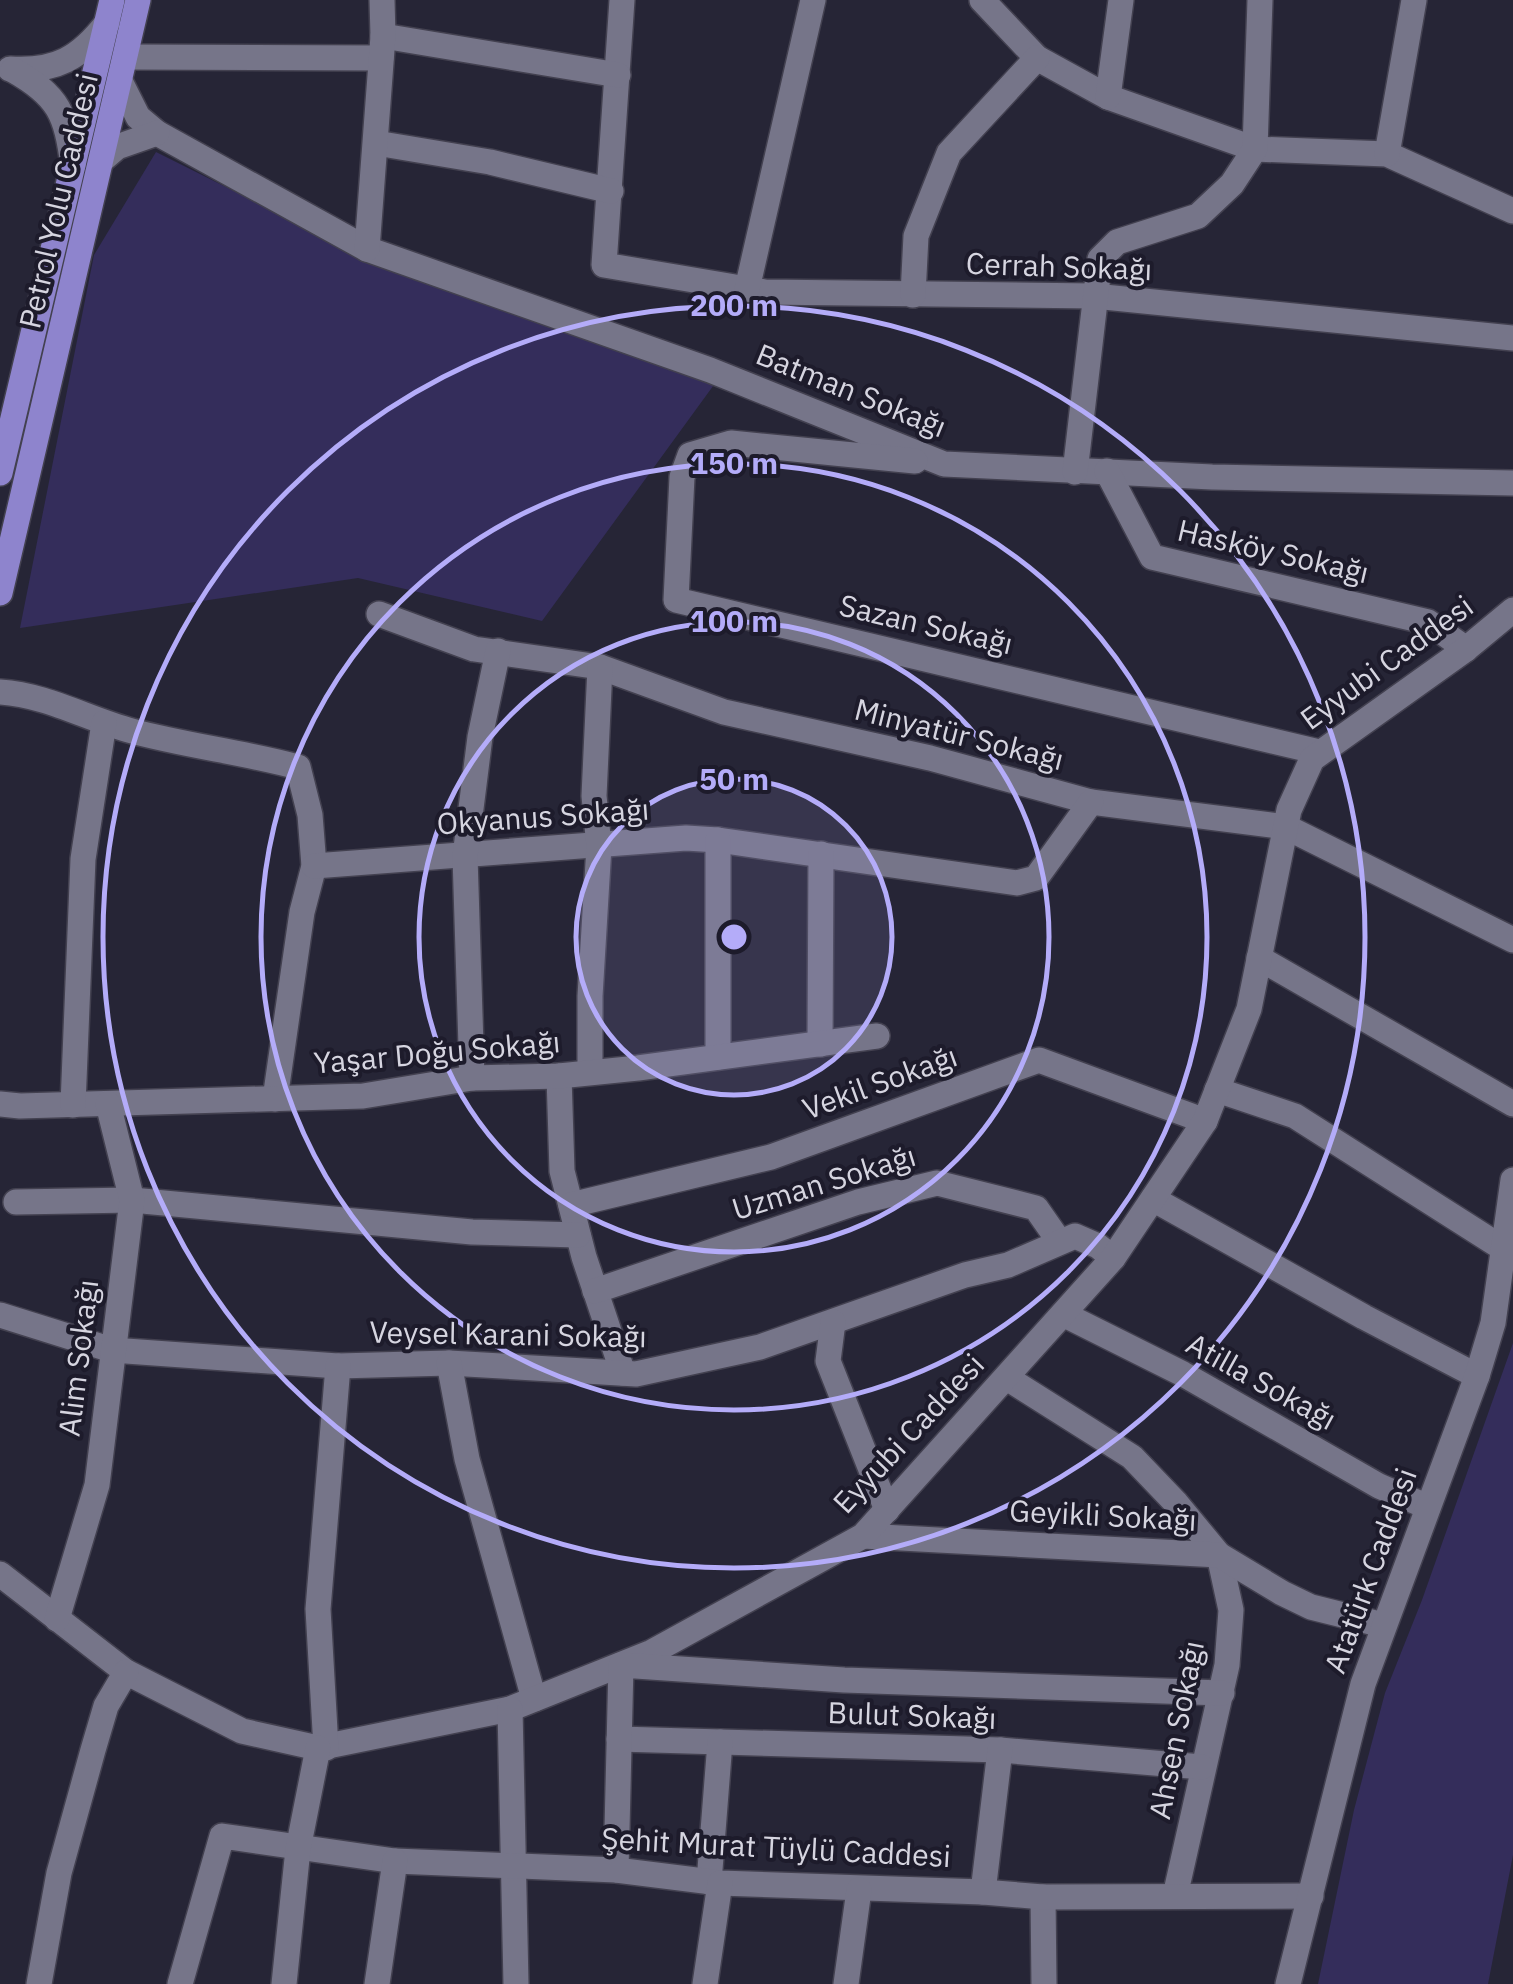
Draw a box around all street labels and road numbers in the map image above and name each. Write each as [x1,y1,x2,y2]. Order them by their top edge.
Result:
street label: Petrol Yolu Caddesi [9,69,106,332]
street label: Cerrah Sokağı [965,243,1153,288]
street label: Batman Sokağı [751,334,952,445]
street label: Hasköy Sokağı [1174,510,1373,591]
street label: Sazan Sokağı [836,585,1017,662]
street label: Eyyubi Caddesi [1292,586,1480,738]
street label: Minyatür Sokağı [851,689,1068,778]
street label: Okyanus Sokağı [435,789,650,842]
street label: Yaşar Doğu Sokağı [312,1021,562,1082]
street label: Vekil Sokağı [797,1036,962,1128]
street label: Uzman Sokağı [727,1135,920,1228]
street label: Alim Sokağı [49,1277,106,1438]
street label: Veysel Karani Sokağı [369,1312,647,1355]
street label: Atilla Sokağı [1180,1323,1344,1438]
street label: Eyyubi Caddesi [824,1345,992,1521]
street label: Atatürk Caddesi [1314,1463,1425,1678]
street label: Geyikli Sokağı [1008,1490,1198,1539]
street label: Ahsen Sokağı [1139,1637,1212,1822]
street label: Bulut Sokağı [827,1692,997,1737]
street label: Şehit Murat Tüylü Caddesi [600,1818,952,1875]

